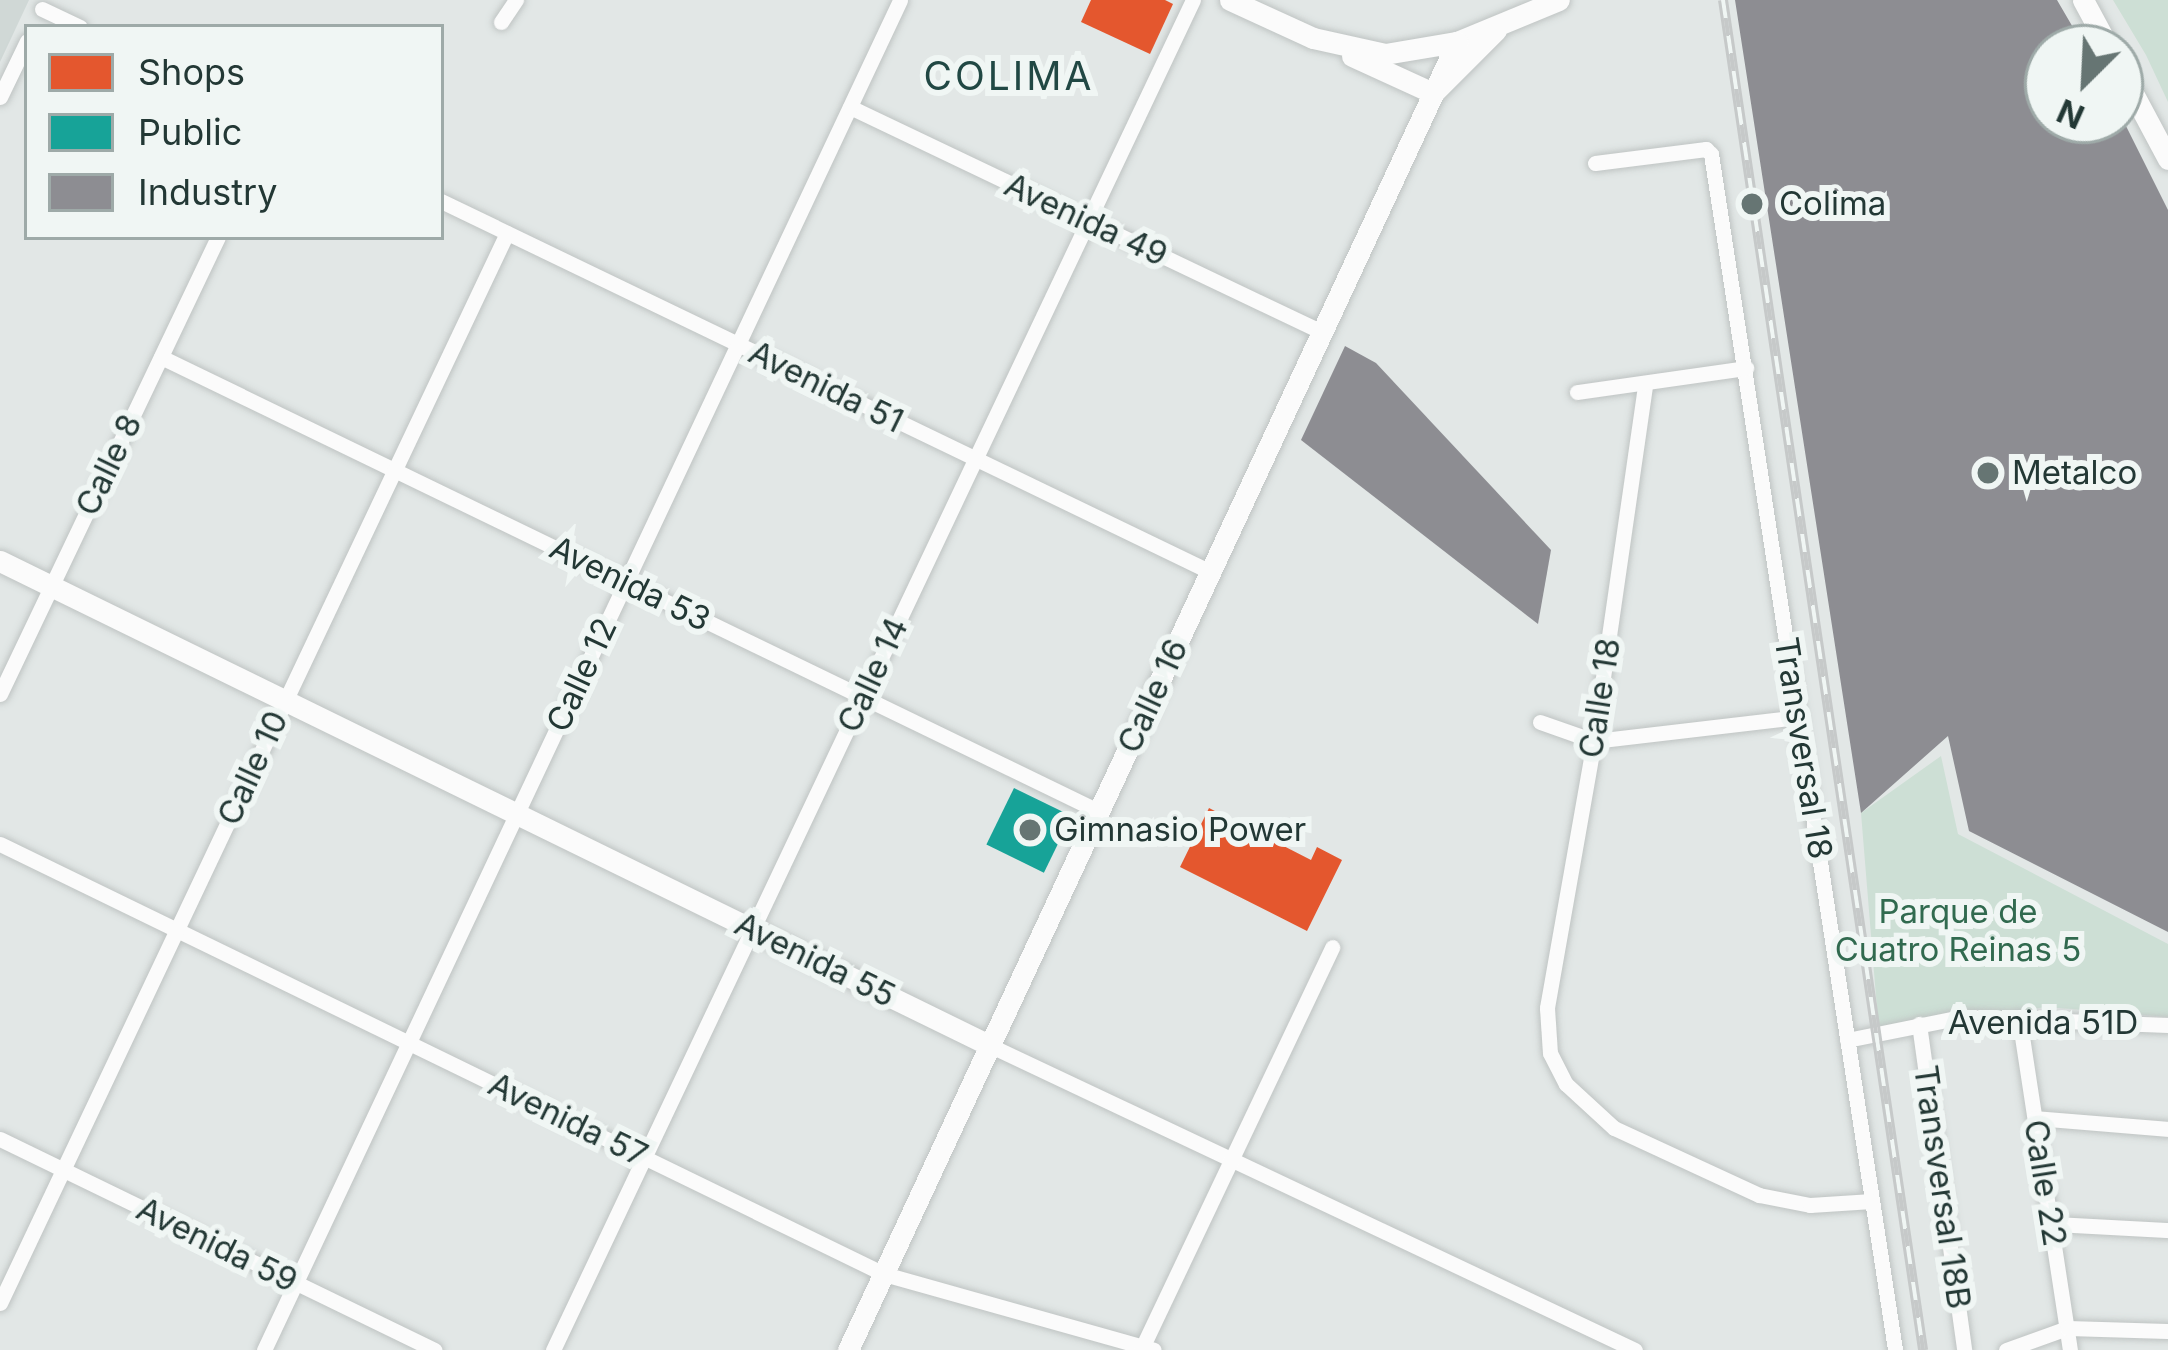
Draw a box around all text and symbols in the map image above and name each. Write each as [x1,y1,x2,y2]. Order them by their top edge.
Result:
legend [24,24,444,240]
north arrow [2024,24,2144,144]
text: Shops [138,50,245,94]
district label: COLIMA [924,53,1094,99]
text: N [2051,91,2090,138]
text: Public [138,110,242,154]
street label: Avenida 49 [998,165,1174,275]
text: Industry [138,170,277,214]
place label: Colima [1779,184,1886,224]
marker: Colima [1736,188,1768,220]
street label: Avenida 51 [742,333,910,441]
street label: Calle 8 [68,408,150,522]
place label: Metalco [2012,453,2137,493]
marker: Metalco [1975,460,2001,486]
street label: Avenida 53 [543,528,717,640]
street label: Calle 14 [829,611,917,739]
street label: Calle 12 [539,612,625,738]
street label: Calle 16 [1109,633,1197,759]
street label: Transversal 18 [1766,634,1840,862]
street label: Calle 18 [1571,635,1629,761]
street label: Calle 10 [209,705,297,831]
place label: Gimnasio Power [1054,810,1306,850]
marker: Gimnasio Power [1017,817,1043,843]
park label: Parque de Cuatro Reinas 5 [1835,892,2081,970]
street label: Avenida 55 [728,904,902,1016]
street label: Avenida 51D [1948,1003,2138,1043]
street label: Transversal 18B [1905,1063,1979,1311]
street label: Avenida 57 [482,1065,654,1175]
street label: Calle 22 [2015,1117,2075,1249]
street label: Avenida 59 [130,1189,304,1301]

